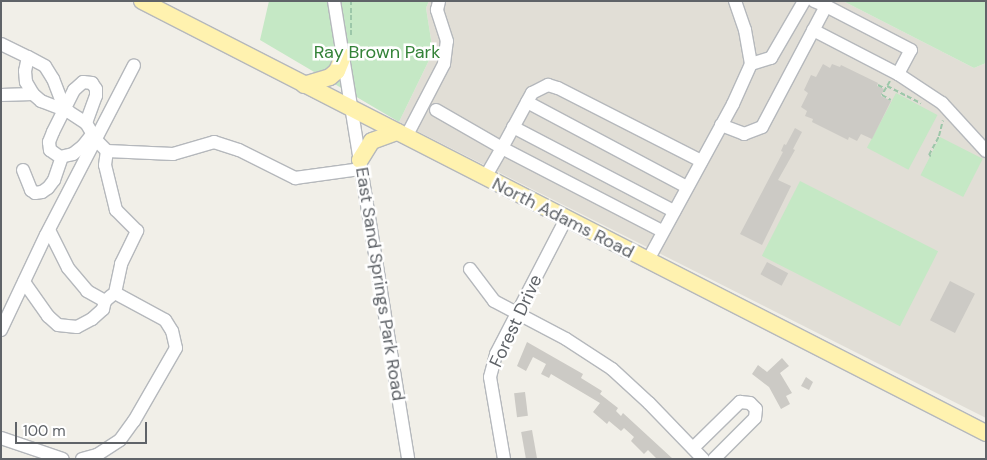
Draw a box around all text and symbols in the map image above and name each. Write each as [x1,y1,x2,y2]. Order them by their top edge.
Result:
park label: Ray Brown Park [314,41,440,63]
street label: East Sand Springs Park Road [351,166,409,402]
street label: North Adams Road [488,173,638,263]
street label: Forest Drive [485,271,547,371]
scale bar [18,412,150,444]
text: 100 m [23,421,66,441]

